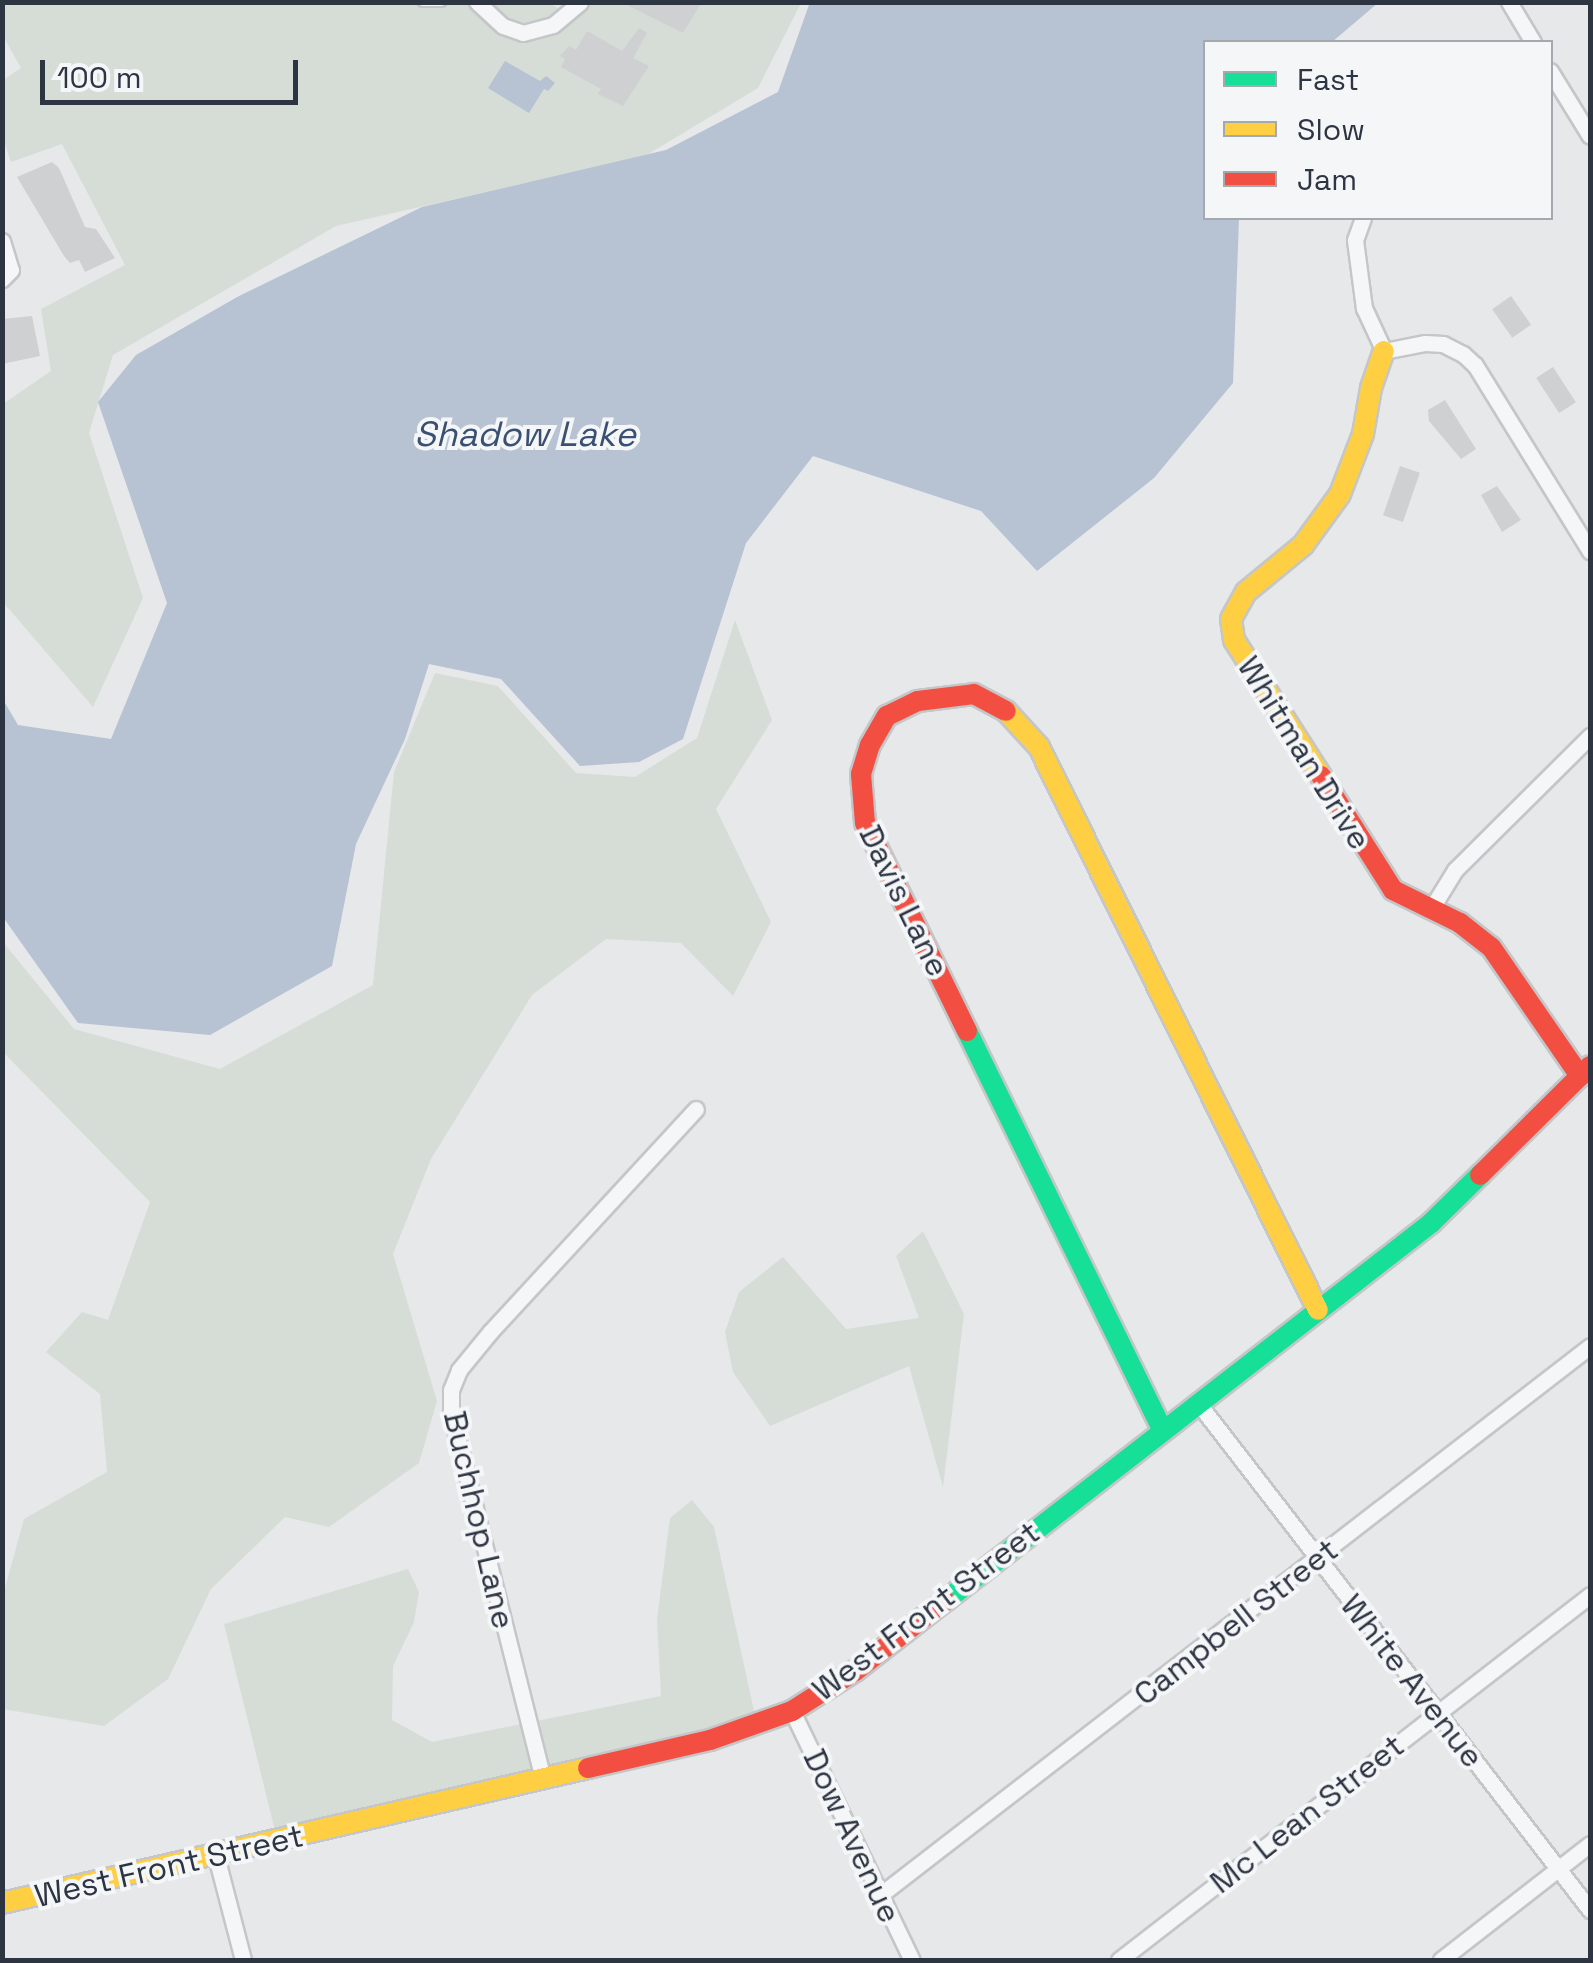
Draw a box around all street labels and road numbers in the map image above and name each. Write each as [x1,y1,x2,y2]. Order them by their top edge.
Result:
street label: Whitman Drive [1229,649,1379,857]
street label: Davis Lane [851,819,957,983]
street label: Buchhop Lane [435,1407,523,1633]
street label: West Front Street [805,1513,1047,1709]
street label: Campbell Street [1126,1530,1346,1714]
street label: White Avenue [1332,1587,1492,1775]
street label: Mc Lean Street [1202,1726,1412,1902]
street label: Dow Avenue [795,1743,909,1929]
street label: West Front Street [31,1816,307,1916]

